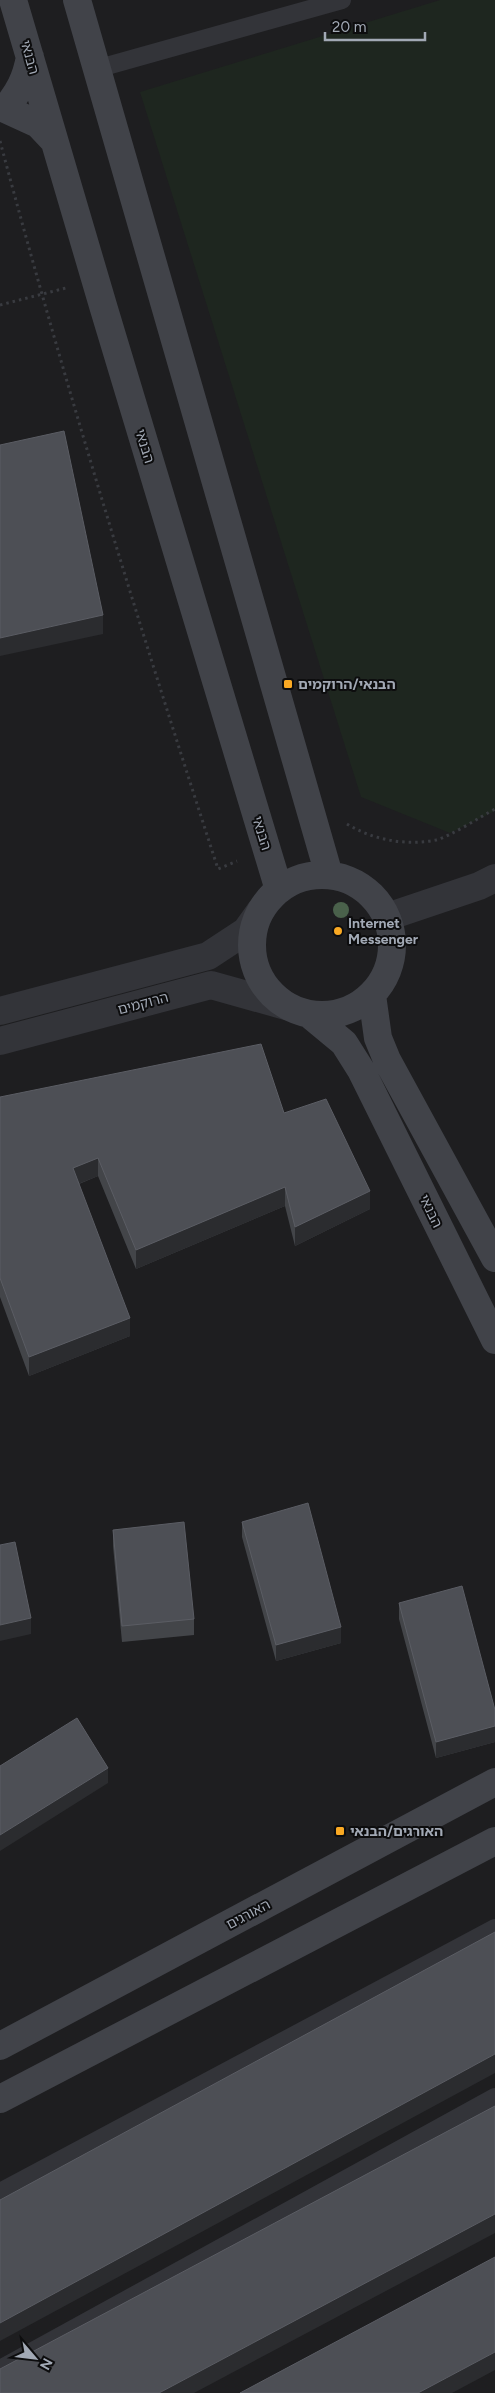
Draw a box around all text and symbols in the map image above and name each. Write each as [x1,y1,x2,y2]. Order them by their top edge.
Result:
scale bar [325,10,425,42]
text: 20 m [332,18,366,36]
street label: הבנאי [17,38,42,76]
street label: הבנאי [131,427,158,465]
place label: הבנאי/הרוקמים [298,676,396,693]
marker: הבנאי/הרוקמים [282,678,294,690]
street label: הבנאי [248,814,275,852]
place label: Internet Messenger [348,915,419,948]
marker: Internet Messenger [332,925,344,937]
street label: הרוקמים [116,989,170,1018]
street label: הבנאי [415,1192,446,1231]
place label: האורגים/הבנאי [350,1823,443,1840]
marker: האורגים/הבנאי [334,1825,346,1837]
street label: האורגים [223,1896,273,1933]
north arrow [10,2333,60,2383]
text: N [36,2355,56,2373]

